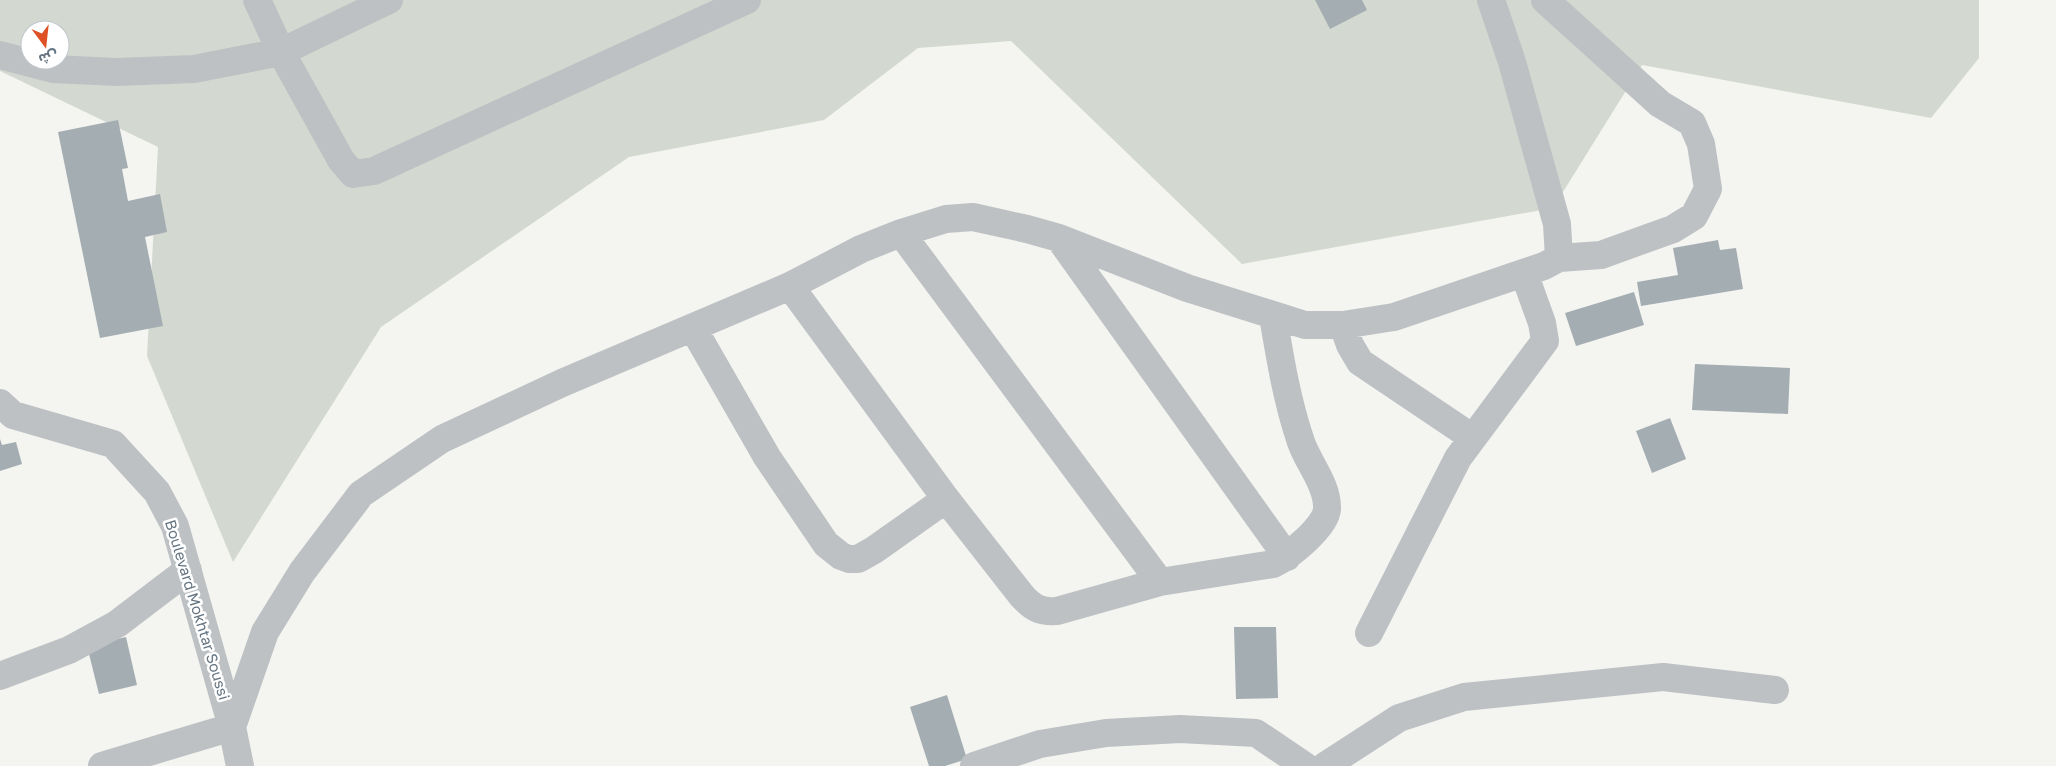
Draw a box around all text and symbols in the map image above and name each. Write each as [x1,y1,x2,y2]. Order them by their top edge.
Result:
north arrow [20,20,70,70]
text: ش [37,47,60,69]
street label: Boulevard Mokhtar Soussi [162,517,234,702]

